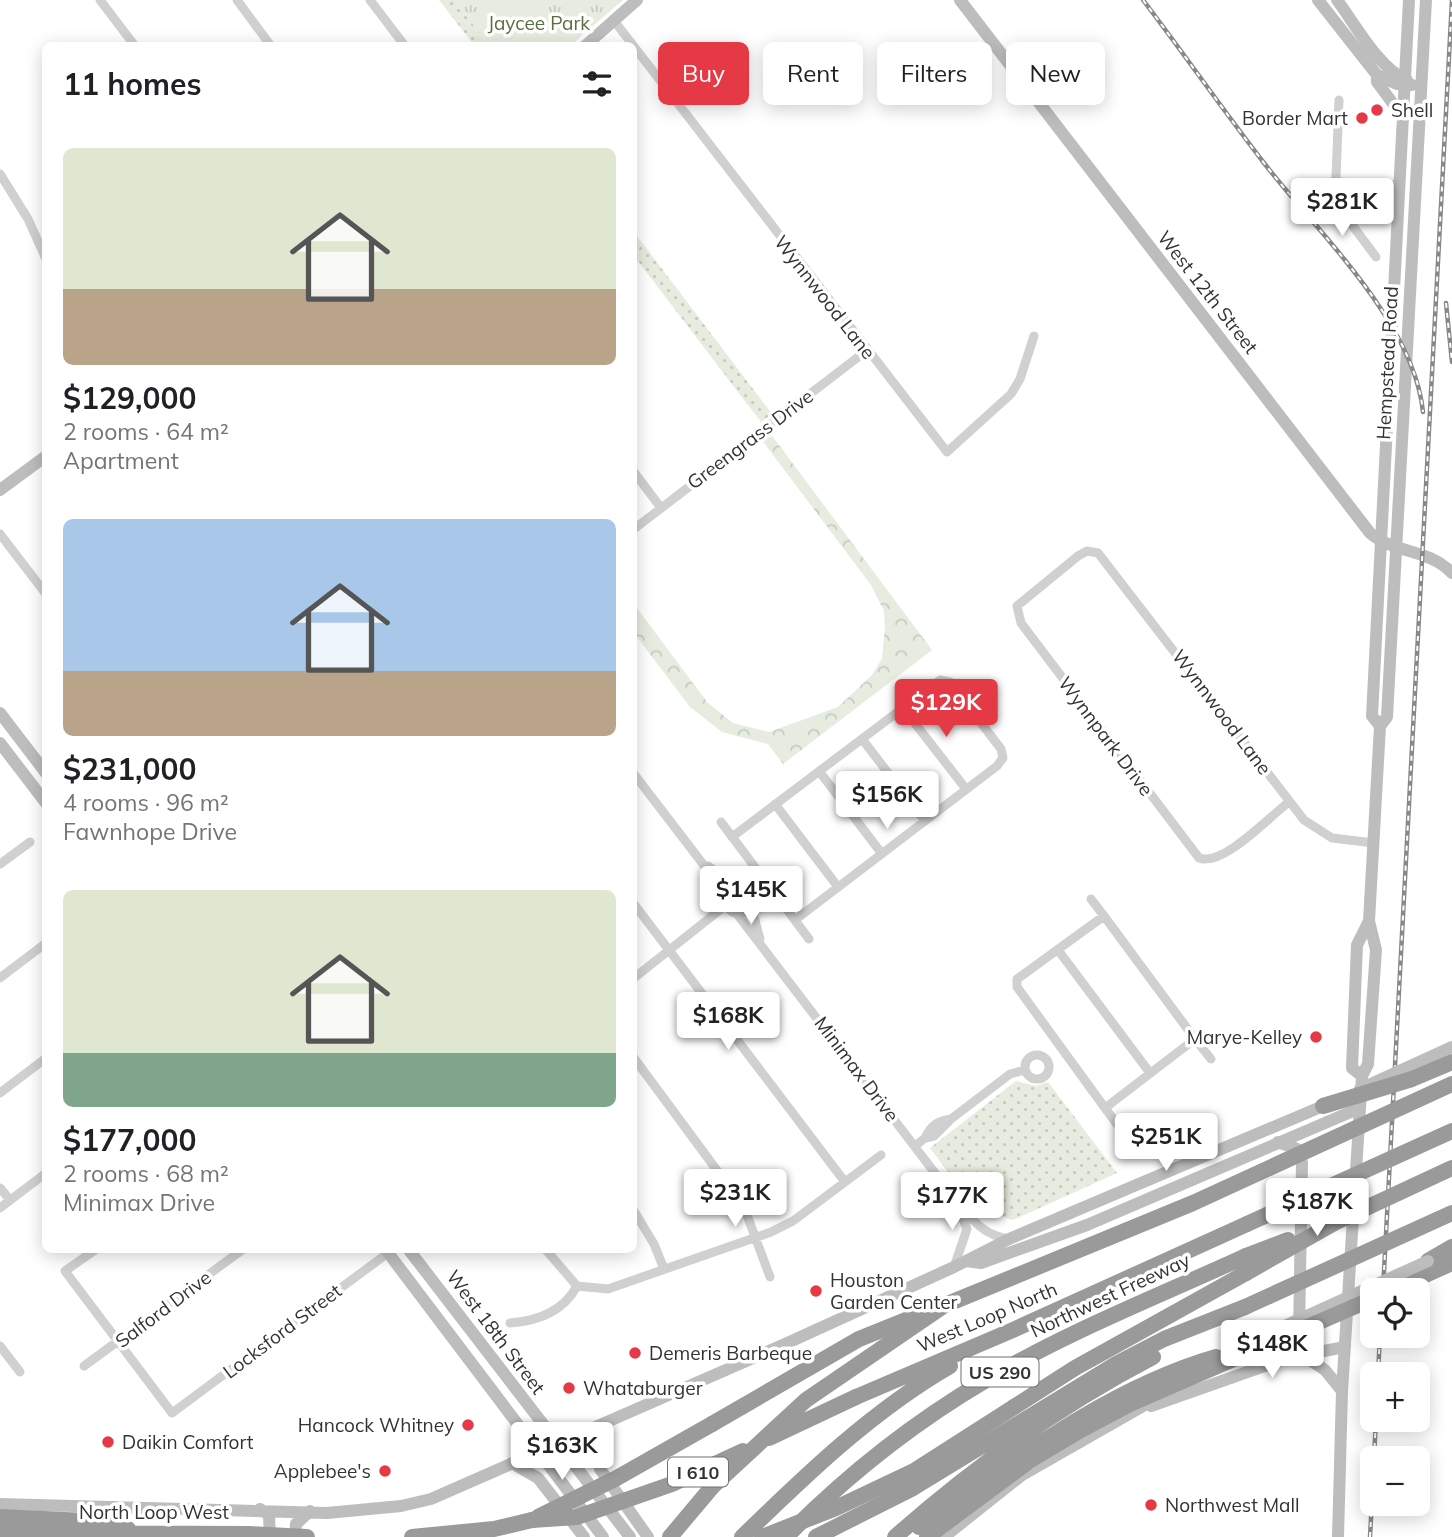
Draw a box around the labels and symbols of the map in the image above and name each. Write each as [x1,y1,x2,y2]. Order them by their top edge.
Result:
park label: Jaycee Park [488,11,590,35]
place label: Shell [1391,98,1433,122]
marker: Shell [1369,102,1385,118]
place label: Border Mart [1242,106,1348,130]
marker: Border Mart [1354,110,1370,126]
pin: $281K [1293,178,1391,238]
street label: West 12th Street [1153,226,1264,359]
street label: Wynnwood Lane [769,230,881,364]
street label: Hempstead Road [1371,286,1403,440]
street label: Greengrass Drive [682,384,818,494]
street label: Wynnwood Lane [1167,645,1277,779]
street label: Wynnpark Drive [1053,672,1159,800]
pin: $129K [897,680,995,739]
pin: $156K [838,772,936,831]
pin: $145K [702,866,800,926]
pin: $168K [679,992,777,1052]
street label: Minimax Drive [810,1012,904,1126]
place label: Marye-Kelley [1187,1025,1302,1049]
marker: Marye-Kelley [1308,1029,1324,1045]
pin: $251K [1117,1114,1215,1173]
pin: $231K [686,1170,784,1229]
pin: $177K [903,1172,1001,1232]
pin: $187K [1268,1178,1366,1238]
street label: Northwest Freeway [1026,1248,1194,1342]
street label: Salford Drive [110,1265,216,1353]
street label: West 18th Street [441,1265,551,1399]
place label: Houston Garden Center [830,1268,958,1314]
street label: West Loop North [913,1277,1061,1357]
street label: Locksford Street [218,1278,346,1383]
marker: Houston Garden Center [808,1283,824,1299]
pin: $148K [1223,1320,1321,1380]
place label: Demeris Barbeque [649,1341,812,1365]
marker: Demeris Barbeque [627,1345,643,1361]
road number: US 290 [962,1358,1038,1386]
place label: Whataburger [583,1376,703,1400]
marker: Whataburger [561,1380,577,1396]
place label: Hancock Whitney [298,1413,454,1437]
marker: Hancock Whitney [460,1417,476,1433]
pin: $163K [513,1422,611,1482]
place label: Daikin Comfort [122,1430,254,1454]
marker: Daikin Comfort [100,1434,116,1450]
road number: I 610 [668,1457,728,1486]
place label: Applebee's [274,1459,371,1483]
marker: Applebee's [377,1463,393,1479]
place label: Northwest Mall [1165,1493,1300,1517]
marker: Northwest Mall [1143,1497,1159,1513]
street label: North Loop West [79,1500,229,1524]

